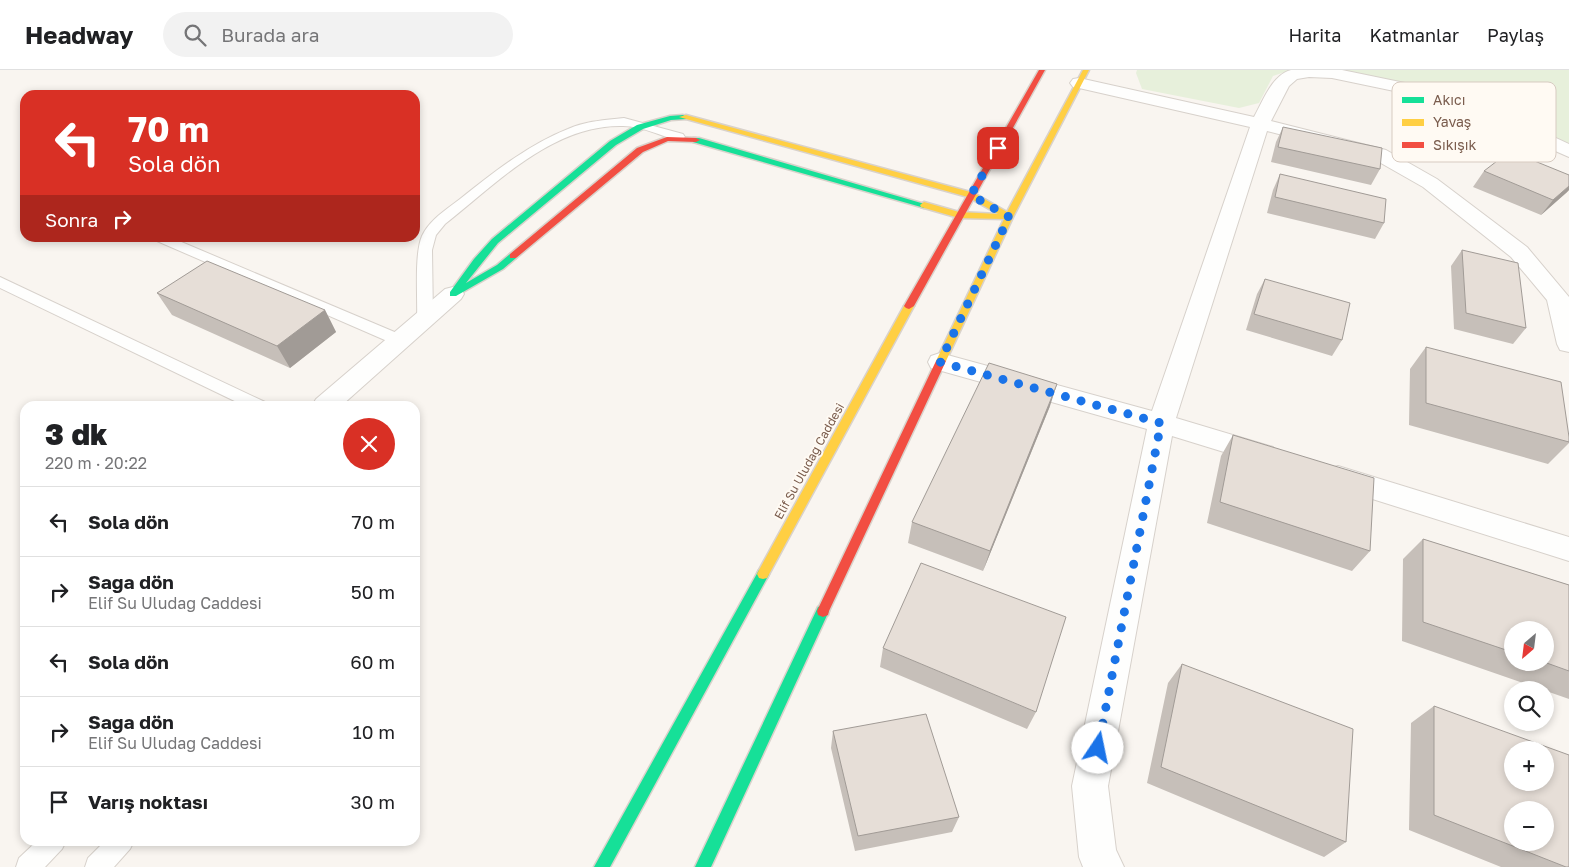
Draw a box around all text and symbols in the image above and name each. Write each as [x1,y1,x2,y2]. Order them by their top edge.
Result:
search box [163,12,513,57]
text: Headway [25,20,133,49]
icon: search [181,21,209,49]
text: Burada ara [221,23,319,46]
text: Harita [1288,24,1341,46]
text: Katmanlar [1369,24,1459,46]
text: Paylaş [1487,24,1544,46]
legend [1392,82,1556,162]
text: Akıcı [1433,91,1465,108]
text: 70 m [128,108,209,150]
icon: left [45,110,110,175]
text: Yavaş [1433,113,1471,130]
pin [977,127,1019,169]
icon: arrive [984,134,1012,162]
text: Sıkışık [1433,136,1477,153]
text: Sola dön [128,150,221,177]
icon: right [108,205,136,233]
text: Sonra [45,208,98,231]
street label: Elif Su Uludağ Caddesi [771,400,847,522]
text: 3 dk [45,416,107,452]
button: close [343,418,395,470]
text: 220 m · 20:22 [45,453,147,473]
icon: left [45,508,73,536]
text: Sola dön [88,510,169,533]
text: 70 m [352,510,395,533]
text: Sağa dön [88,570,174,593]
icon: right [45,578,73,606]
text: 50 m [351,580,395,603]
text: Elif Su Uludağ Caddesi [88,593,262,613]
north arrow [1504,621,1554,671]
map controls [1504,621,1554,851]
icon: left [45,648,73,676]
text: Sola dön [88,650,169,673]
text: 60 m [350,650,395,673]
button: search [1504,681,1554,731]
text: Sağa dön [88,710,174,733]
icon: right [45,718,73,746]
text: 10 m [352,720,395,743]
position arrow [1071,721,1123,773]
text: Elif Su Uludağ Caddesi [88,733,262,753]
button: + [1504,741,1554,791]
icon: arrive [45,788,73,816]
text: Varış noktası [88,790,208,813]
text: 30 m [351,790,395,813]
button: − [1504,801,1554,851]

